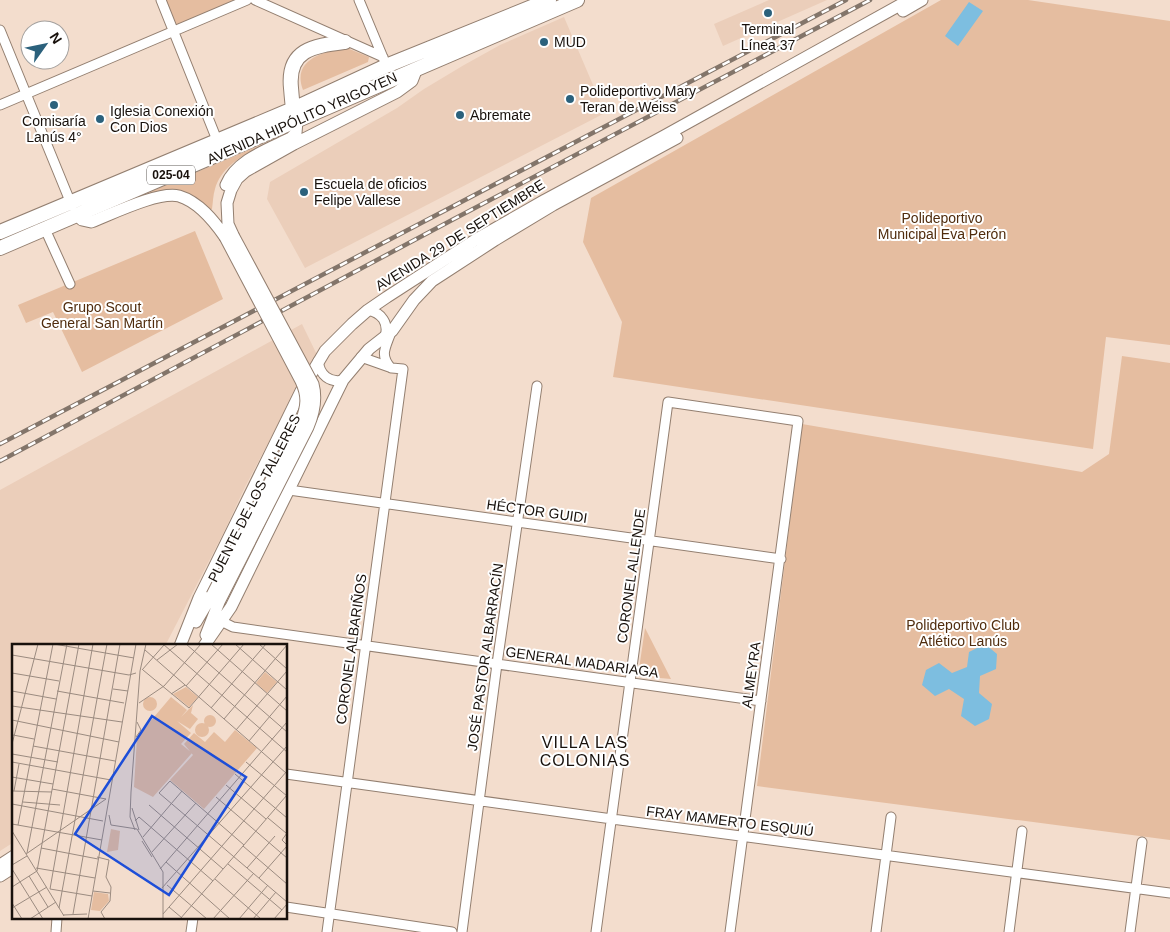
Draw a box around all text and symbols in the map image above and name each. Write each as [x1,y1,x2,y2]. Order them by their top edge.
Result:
marker: Terminal Línea 37 [762,7,774,19]
north arrow [20,20,70,70]
place label: Terminal Línea 37 [741,21,795,53]
text: N [46,29,65,47]
place label: MUD [554,34,586,50]
marker: MUD [538,36,550,48]
street label: AVENIDA HIPÓLITO YRIGOYEN [205,69,399,167]
place label: Polideportivo Mary Teran de Weiss [580,83,696,115]
marker: Polideportivo Mary Teran de Weiss [564,93,576,105]
marker: Comisaría Lanús 4° [48,99,60,111]
place label: Iglesia Conexión Con Dios [110,103,214,135]
place label: Abremate [470,107,531,123]
marker: Abremate [454,109,466,121]
place label: Comisaría Lanús 4° [22,113,86,145]
marker: Iglesia Conexión Con Dios [94,113,106,125]
road number: 025-04 [147,166,195,184]
place label: Escuela de oficios Felipe Vallese [314,176,427,208]
street label: AVENIDA 29 DE SEPTIEMBRE [372,176,548,294]
marker: Escuela de oficios Felipe Vallese [298,186,310,198]
park label: Polideportivo Municipal Eva Perón [878,210,1006,242]
park label: Grupo Scout General San Martín [41,299,163,331]
street label: PUENTE DE LOS TALLERES [205,411,303,585]
street label: HÉCTOR GUIDI [486,496,588,526]
street label: CORONEL ALLENDE [614,508,648,644]
street label: JOSÉ PASTOR ALBARRACÍN [464,562,506,752]
street label: CORONEL ALBARIÑOS [333,573,369,725]
park label: Polideportivo Club Atlético Lanús [906,617,1020,649]
street label: ALMEYRA [738,640,764,709]
street label: GENERAL MADARIAGA [504,643,660,681]
inset map [12,644,288,920]
district label: VILLA LAS COLONIAS [540,734,630,769]
street label: FRAY MAMERTO ESQUIÚ [645,803,815,839]

